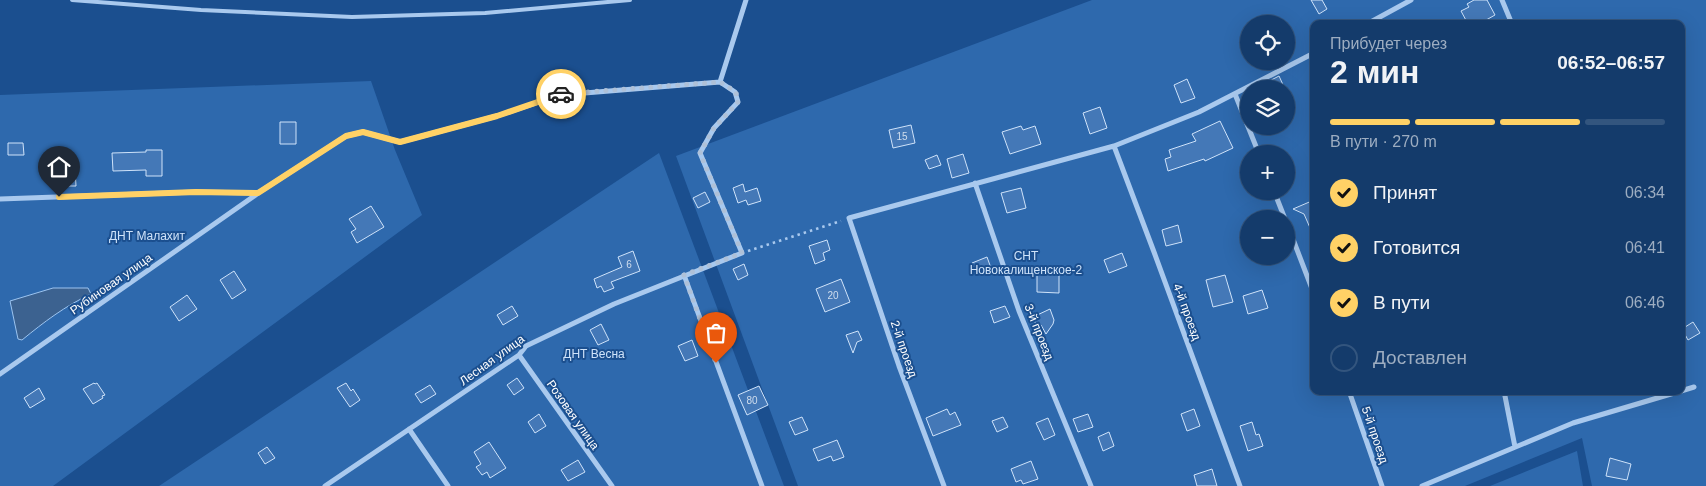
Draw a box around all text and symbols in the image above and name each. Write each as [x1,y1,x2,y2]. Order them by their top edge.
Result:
map controls [1240,15,1295,265]
button: locate [1240,15,1295,70]
text: Прибудет через [1330,35,1447,52]
text: 06:52–06:57 [1557,52,1665,73]
text: 2 мин [1330,54,1419,90]
courier [536,69,586,119]
icon: car [547,80,575,108]
button: layers [1240,80,1295,135]
house number: 15 [896,131,908,142]
text: В пути · 270 m [1330,133,1437,150]
button: + [1240,145,1295,200]
pin [38,146,80,197]
icon: home [45,153,73,181]
icon: check [1330,179,1358,207]
text: Принят [1373,182,1437,203]
text: 06:34 [1625,184,1665,201]
button: − [1240,210,1295,265]
park label: ДНТ Малахит [109,229,186,243]
icon: check [1330,234,1358,262]
text: Готовится [1373,237,1460,258]
text: 06:41 [1625,239,1665,256]
park label: СНТ Новокалищенское-2 [970,249,1083,277]
street label: Рубиновая улица [67,250,155,317]
house number: 6 [626,259,632,270]
street label: 4-й проезд [1170,282,1204,342]
icon: check [1330,289,1358,317]
house number: 20 [827,290,839,301]
text: В пути [1373,292,1430,313]
text: 06:46 [1625,294,1665,311]
street label: 3-й проезд [1021,302,1057,362]
pin [695,312,737,363]
icon: bag [702,319,730,347]
street label: 2-й проезд [888,319,920,379]
street label: Лесная улица [457,332,527,388]
park label: ДНТ Весна [563,347,625,361]
text: Доставлен [1373,347,1467,368]
street label: Розовая улица [544,377,602,453]
house number: 80 [746,395,758,406]
street label: 5-й проезд [1359,405,1391,465]

